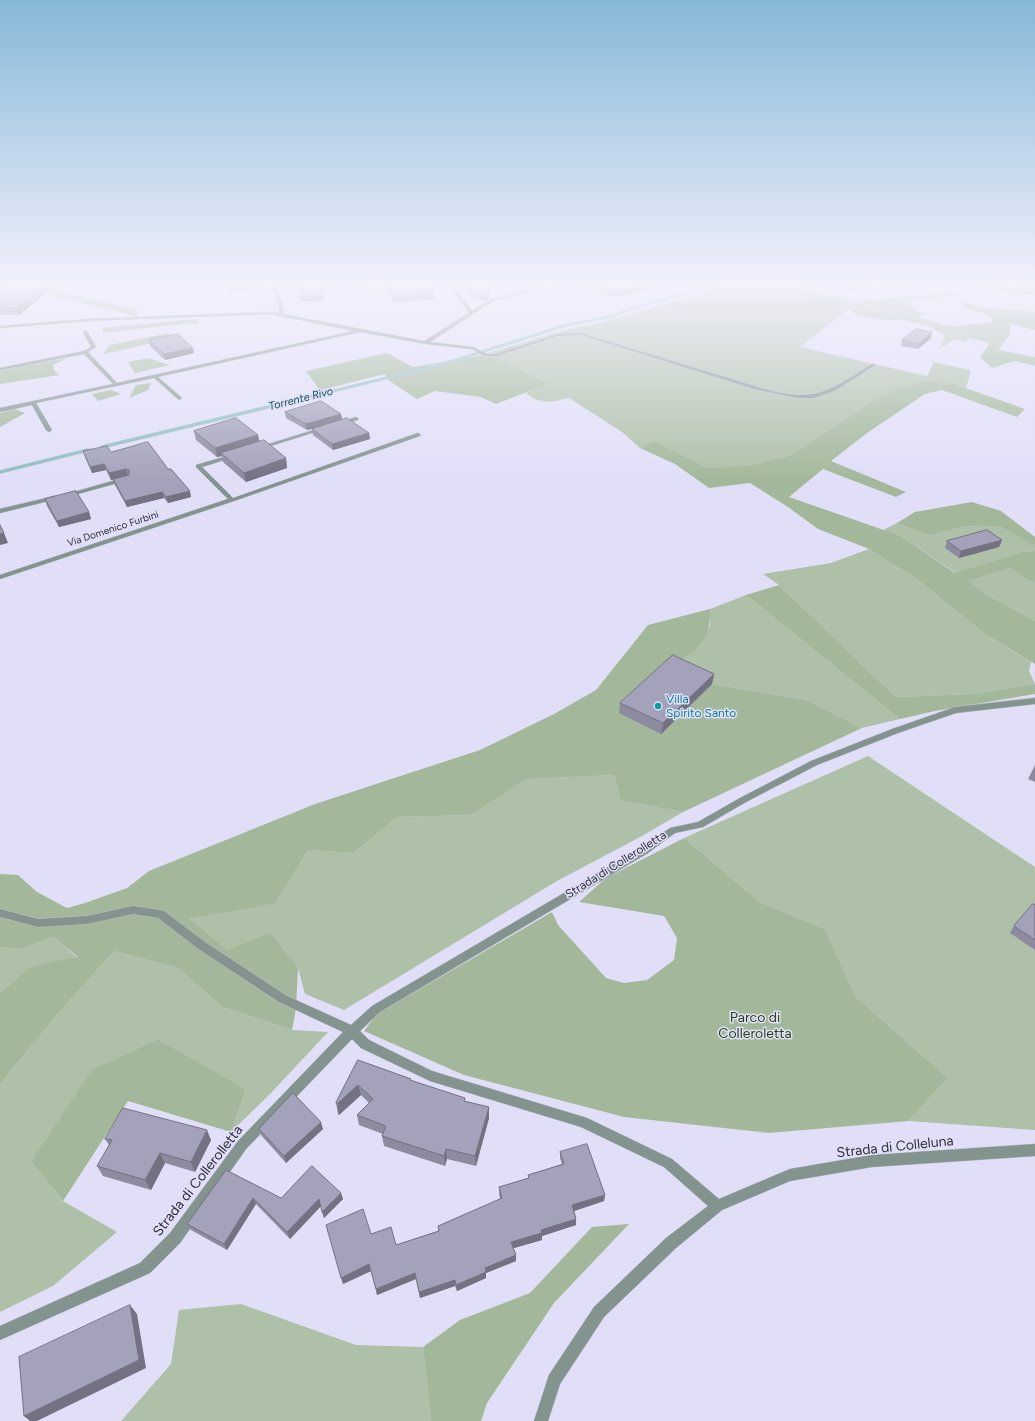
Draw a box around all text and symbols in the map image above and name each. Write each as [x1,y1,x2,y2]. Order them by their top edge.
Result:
water label: Torrente Rivo [267,385,335,413]
street label: Via Domenico Furbini [66,509,160,549]
place label: Villa Spirito Santo [666,692,736,720]
marker: Villa Spirito Santo [653,701,663,711]
street label: Strada di Collerolletta [563,828,669,902]
park label: Parco di Colleroletta [718,1010,792,1042]
street label: Strada di Collerolletta [150,1122,246,1240]
street label: Strada di Colleluna [836,1133,954,1161]

